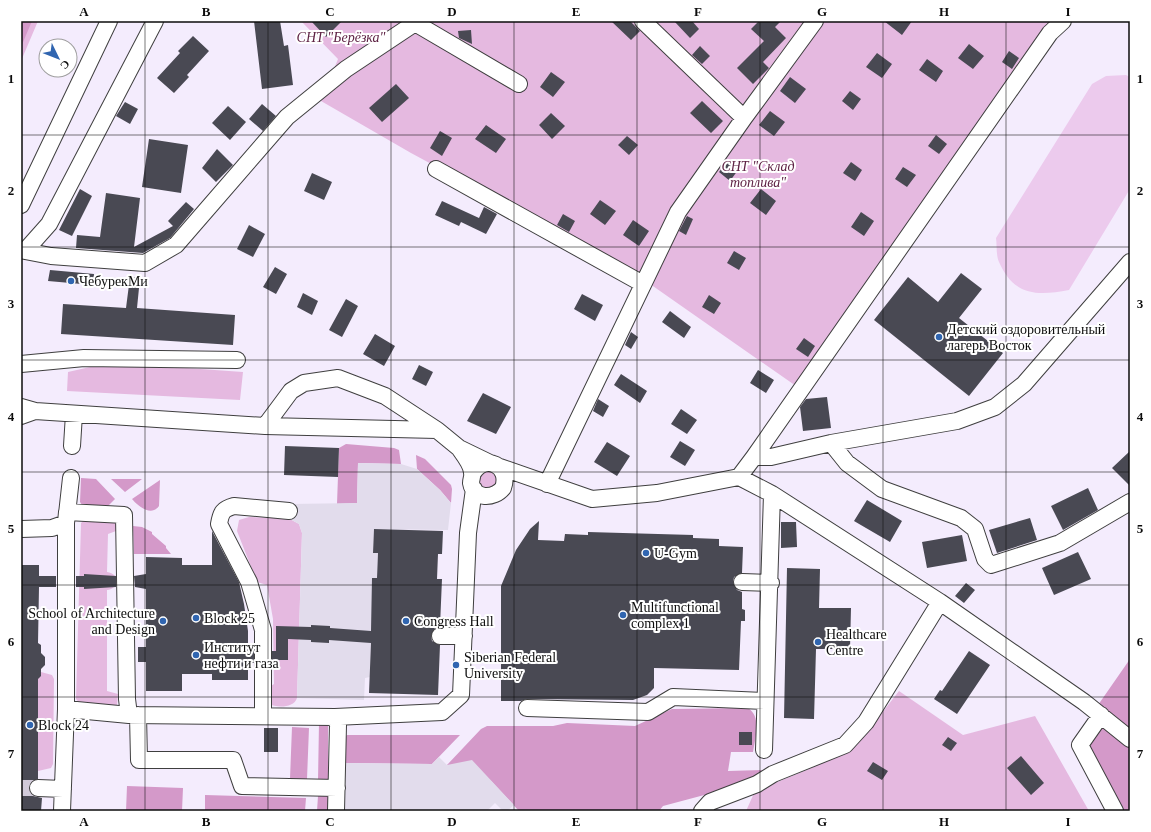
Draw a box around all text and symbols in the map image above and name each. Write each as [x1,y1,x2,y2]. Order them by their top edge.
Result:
text: A [79,4,89,19]
text: B [202,4,211,19]
text: C [325,4,335,19]
text: D [447,4,457,19]
text: E [572,4,580,19]
text: F [694,4,702,19]
text: G [817,4,827,19]
text: H [939,4,949,19]
text: I [1065,4,1071,19]
park label: СНТ "Берёзка" [297,30,386,45]
north arrow [38,38,78,78]
text: С [58,58,72,72]
text: 1 [8,71,14,86]
text: 1 [1137,71,1143,86]
park label: СНТ "Склад топлива" [721,159,795,190]
text: 2 [8,183,14,198]
text: 2 [1137,183,1143,198]
place label: ЧебурекМи [79,274,148,289]
marker: ЧебурекМи [66,276,76,286]
text: 3 [8,296,15,311]
text: 3 [1137,296,1144,311]
place label: Детский оздоровительный лагерь Восток [947,322,1106,353]
marker: Детский оздоровительный лагерь Восток [934,332,944,342]
text: 4 [8,409,15,424]
text: 4 [1137,409,1144,424]
text: 5 [8,521,15,536]
text: 5 [1137,521,1144,536]
place label: U-Gym [654,546,697,561]
marker: U-Gym [641,548,651,558]
place label: Multifunctional complex 1 [631,600,719,631]
place label: School of Architecture and Design [28,606,155,637]
marker: Multifunctional complex 1 [618,610,628,620]
place label: Block 25 [204,611,255,626]
marker: Block 25 [191,613,201,623]
place label: Congress Hall [414,614,494,629]
marker: School of Architecture and Design [158,616,168,626]
marker: Congress Hall [401,616,411,626]
place label: Healthcare Centre [826,627,887,658]
text: 6 [8,634,15,649]
text: 6 [1137,634,1144,649]
marker: Healthcare Centre [813,637,823,647]
place label: Институт нефти и газа [204,640,280,671]
marker: Институт нефти и газа [191,650,201,660]
place label: Siberian Federal University [464,650,556,681]
marker: Siberian Federal University [451,660,461,670]
place label: Block 24 [38,718,89,733]
marker: Block 24 [25,720,35,730]
text: 7 [8,746,15,761]
text: 7 [1137,746,1144,761]
text: A [79,814,89,829]
text: B [202,814,211,829]
text: C [325,814,335,829]
text: D [447,814,457,829]
text: E [572,814,580,829]
text: F [694,814,702,829]
text: G [817,814,827,829]
text: H [939,814,949,829]
text: I [1065,814,1071,829]

